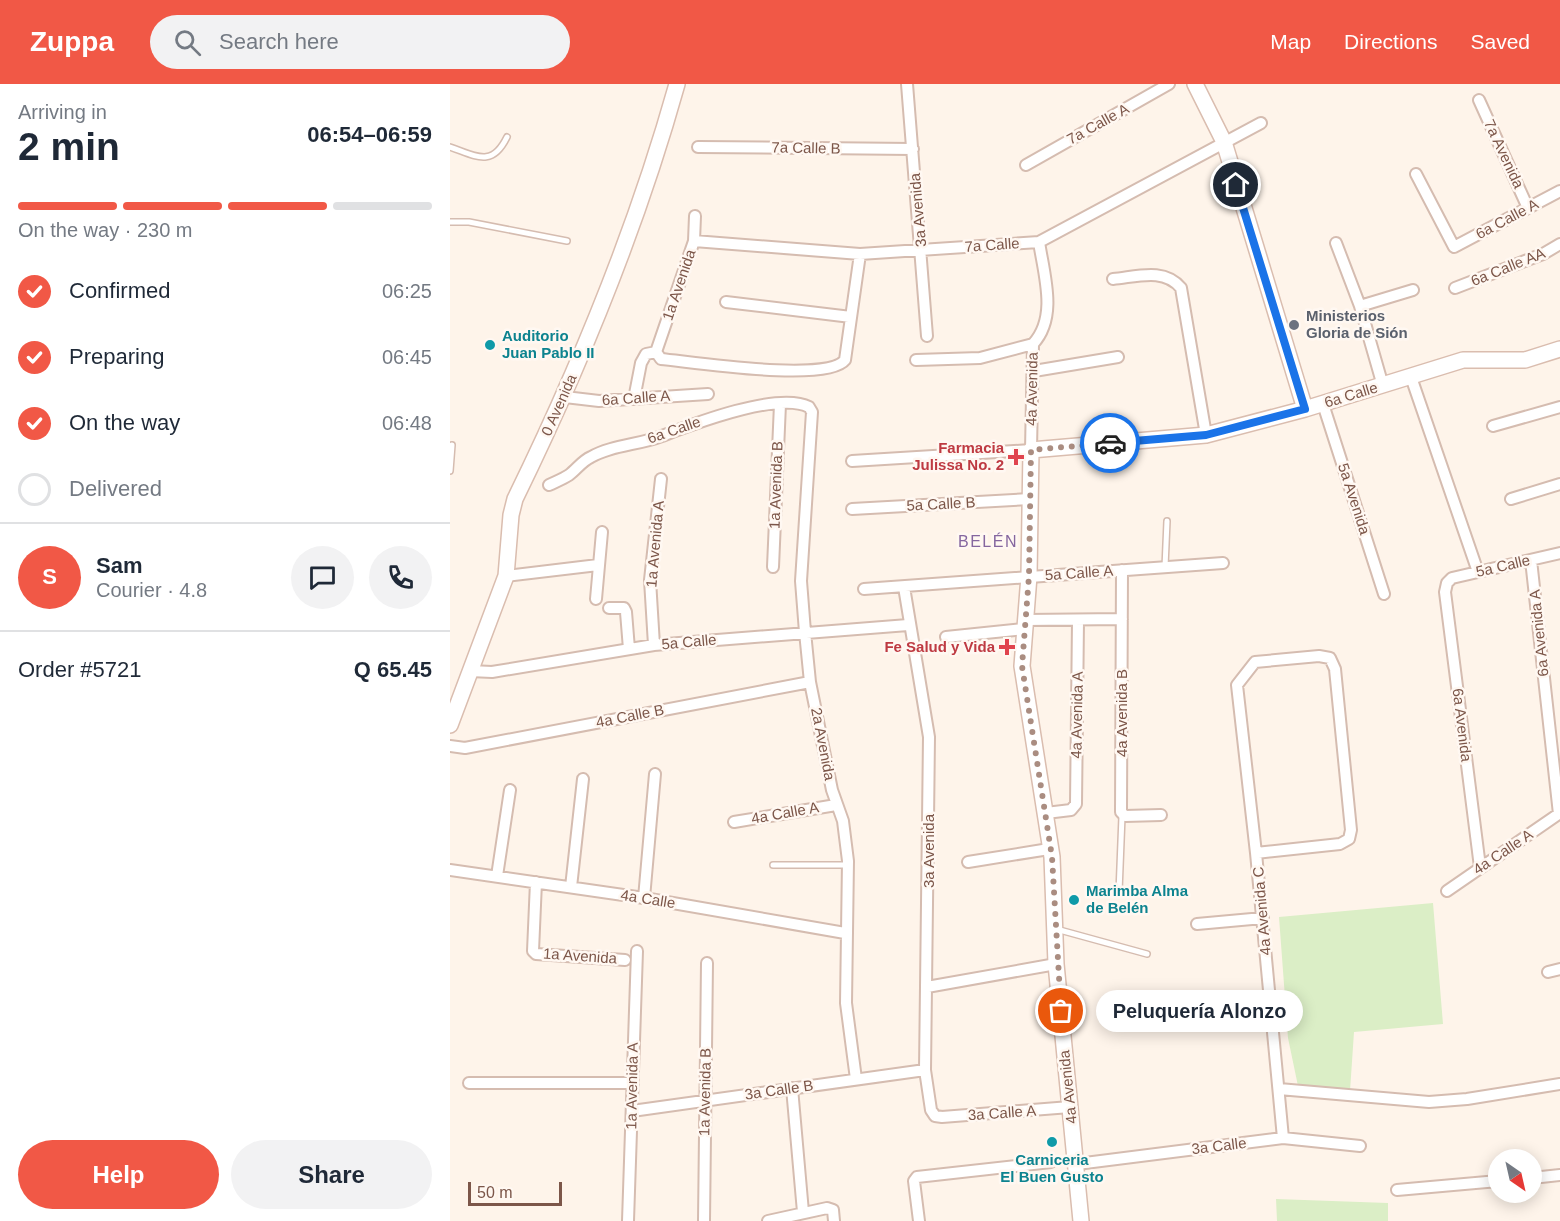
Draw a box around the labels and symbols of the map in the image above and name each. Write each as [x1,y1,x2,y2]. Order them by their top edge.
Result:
street label: 7a Calle A [1064,100,1132,148]
street label: 7a Avenida [1481,117,1528,191]
street label: 7a Calle B [771,138,841,157]
pin [1210,159,1261,210]
street label: 3a Avenida [906,172,929,248]
street label: 6a Calle A [1473,195,1541,242]
street label: 7a Calle [964,234,1020,255]
street label: 6a Calle AA [1468,244,1547,289]
street label: 1a Avenida [658,246,699,323]
place label: Ministerios Gloria de Sión [1306,307,1408,341]
marker: Ministerios Gloria de Sión [1287,318,1301,332]
place label: Auditorio Juan Pablo II [502,327,595,361]
marker: Auditorio Juan Pablo II [483,338,497,352]
street label: 4a Avenida [1022,351,1041,426]
street label: 0 Avenida [537,371,580,438]
street label: 6a Calle [1322,378,1380,411]
street label: 6a Calle A [601,387,671,408]
street label: 6a Calle [645,413,703,447]
courier [1080,413,1140,473]
place label: Farmacia Julissa No. 2 [912,439,1005,473]
street label: 1a Avenida B [765,441,786,529]
marker: Farmacia Julissa No. 2 [1009,450,1023,464]
street label: 5a Avenida [1335,461,1374,537]
street label: 5a Calle B [906,493,976,514]
street label: 1a Avenida A [642,500,667,588]
district label: BELÉN [958,532,1018,550]
street label: 5a Calle [1474,551,1532,580]
street label: 5a Calle A [1044,562,1114,583]
street label: 6a Avenida A [1525,589,1552,677]
street label: 5a Calle [661,631,717,652]
place label: Fe Salud y Vida [884,638,996,655]
marker: Fe Salud y Vida [1000,640,1014,654]
street label: 4a Avenida B [1113,669,1130,757]
street label: 4a Avenida A [1067,671,1086,759]
street label: 6a Avenida [1450,687,1476,763]
street label: 4a Calle B [594,701,665,730]
street label: 2a Avenida [808,706,839,782]
street label: 4a Calle A [750,798,820,827]
street label: 3a Avenida [920,813,937,888]
street label: 4a Calle A [1470,825,1536,878]
street label: 4a Avenida C [1249,866,1274,956]
place label: Marimba Alma de Belén [1086,882,1189,916]
street label: 4a Calle [620,886,677,911]
marker: Marimba Alma de Belén [1067,893,1081,907]
street label: 1a Avenida [543,944,618,967]
pin [1035,985,1086,1036]
callout: Peluquería Alonzo [1097,990,1304,1032]
street label: 1a Avenida A [622,1042,641,1130]
street label: 1a Avenida B [695,1048,714,1136]
street label: 4a Avenida [1055,1049,1080,1125]
street label: 3a Calle B [743,1076,814,1103]
street label: 3a Calle A [967,1102,1037,1123]
street label: 3a Calle [1191,1134,1247,1157]
marker: Carniceria El Buen Gusto [1045,1135,1059,1149]
north arrow [1488,1149,1542,1203]
place label: Carniceria El Buen Gusto [1000,1151,1104,1185]
scale bar [468,1179,562,1206]

